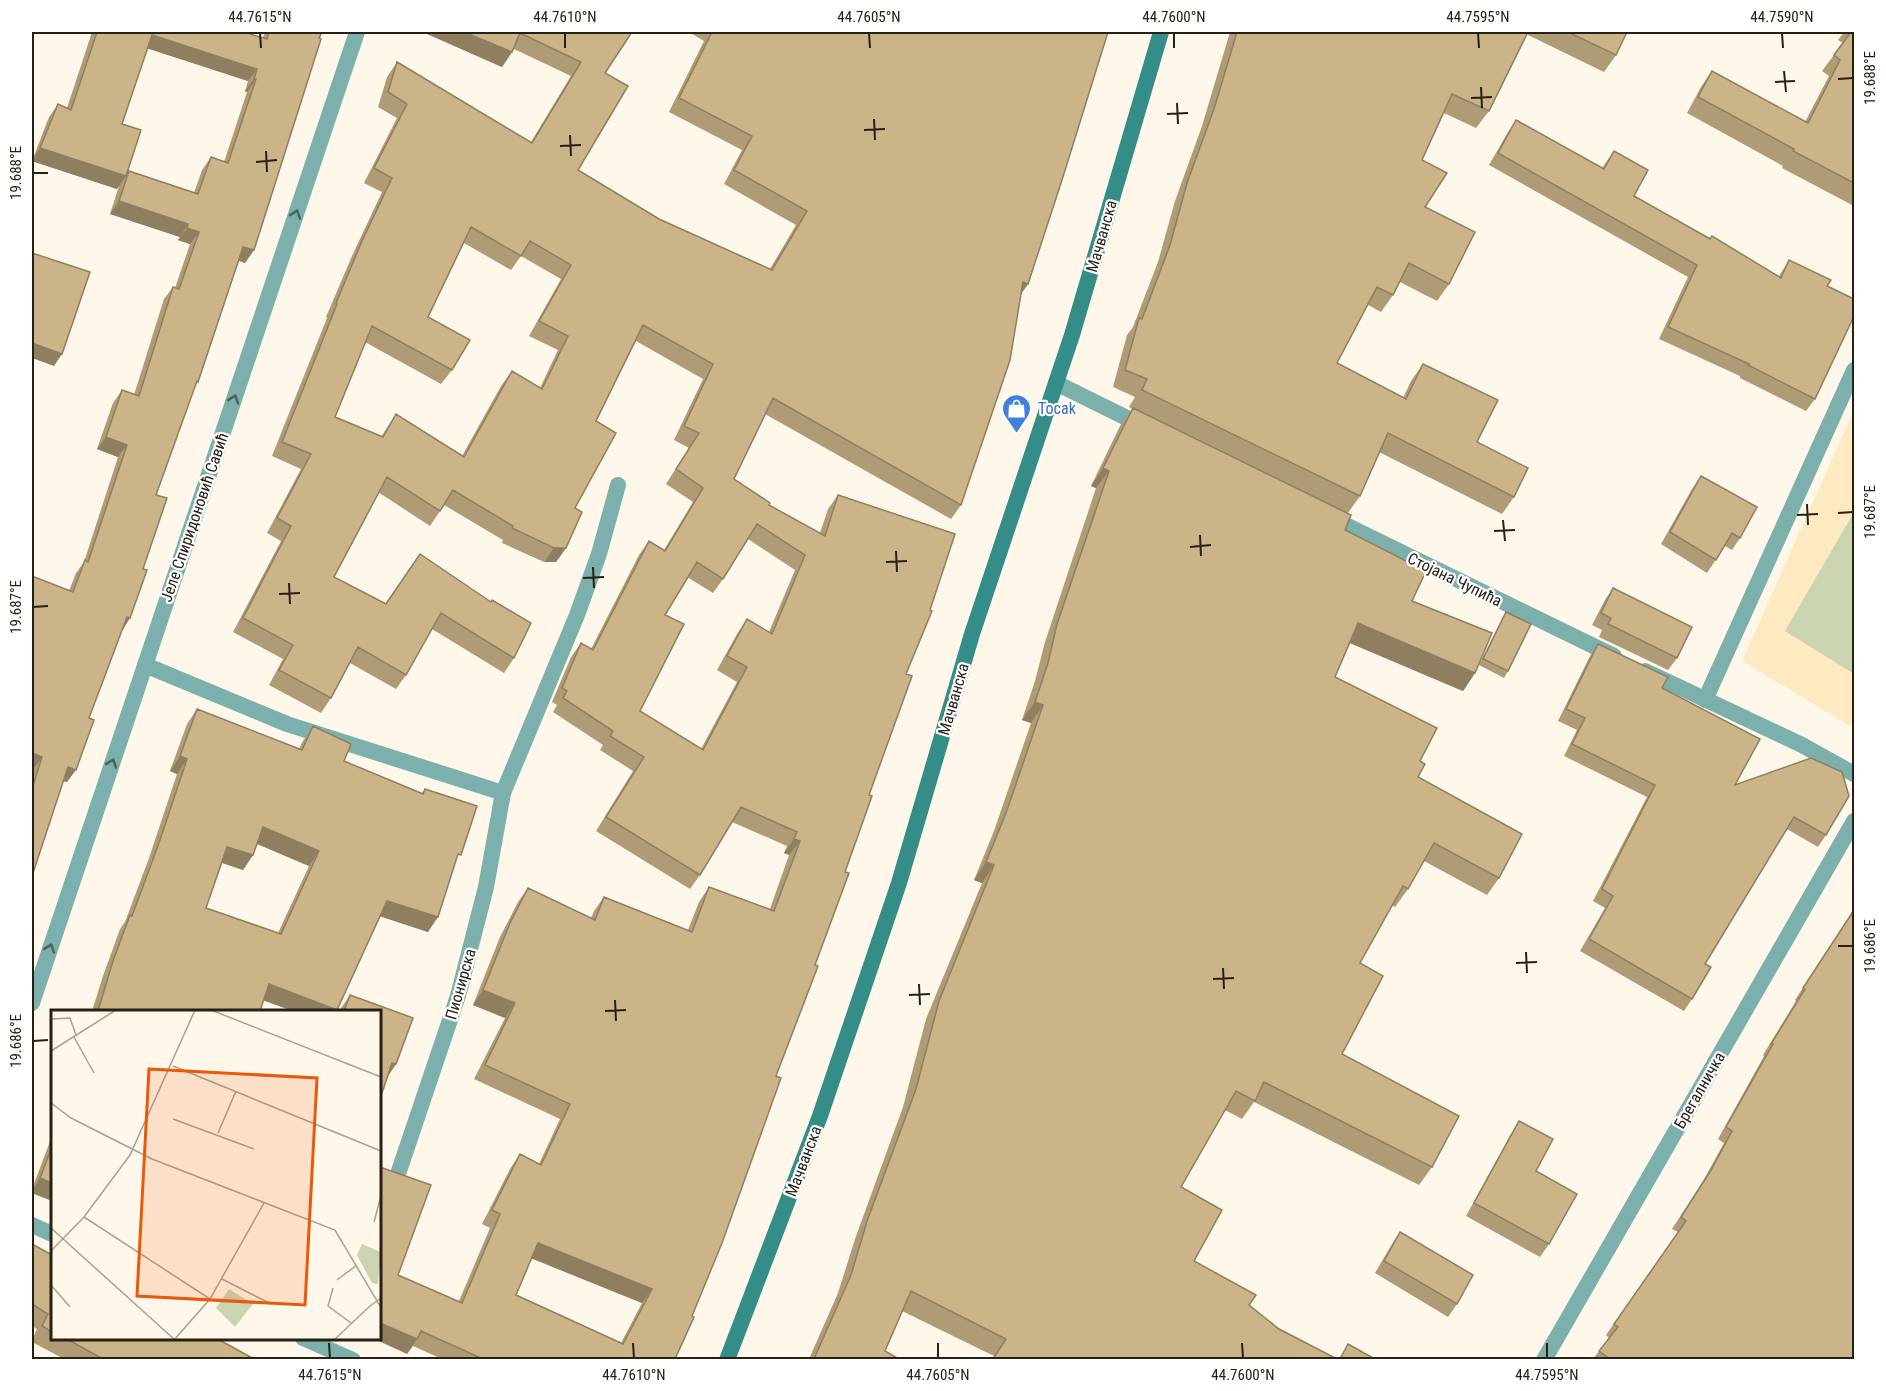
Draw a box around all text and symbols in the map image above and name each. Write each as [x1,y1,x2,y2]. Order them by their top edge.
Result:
text: 44.7615°N [228,8,292,26]
text: 44.7610°N [533,8,597,26]
text: 44.7605°N [837,8,901,26]
text: 44.7600°N [1142,8,1206,26]
text: 44.7595°N [1446,8,1510,26]
text: 44.7590°N [1750,8,1814,26]
text: 19.688°E [1861,51,1879,105]
text: 19.688°E [7,146,25,200]
street label: Мачванска [1082,198,1121,274]
one-way arrow [289,209,301,220]
shop icon: Tocak [1001,392,1033,434]
one-way arrow [227,394,239,404]
place label: Tocak [1038,399,1077,418]
street label: Јеле Спиридоновић Савић [157,430,232,604]
text: 19.687°E [1861,485,1879,539]
street label: Стојана Чупића [1405,548,1505,610]
text: 19.687°E [7,580,25,634]
street label: Мачванска [934,661,973,737]
one-way arrow [105,758,117,769]
text: 19.686°E [1861,919,1879,973]
one-way arrow [43,943,55,953]
street label: Пионирска [441,946,480,1022]
inset map [51,1010,381,1340]
text: 19.686°E [7,1014,25,1068]
street label: Брегалничка [1670,1049,1729,1132]
street label: Мачванска [781,1123,826,1199]
text: 44.7615°N [298,1366,362,1384]
text: 44.7610°N [602,1366,666,1384]
text: 44.7605°N [906,1366,970,1384]
text: 44.7600°N [1211,1366,1275,1384]
text: 44.7595°N [1515,1366,1579,1384]

